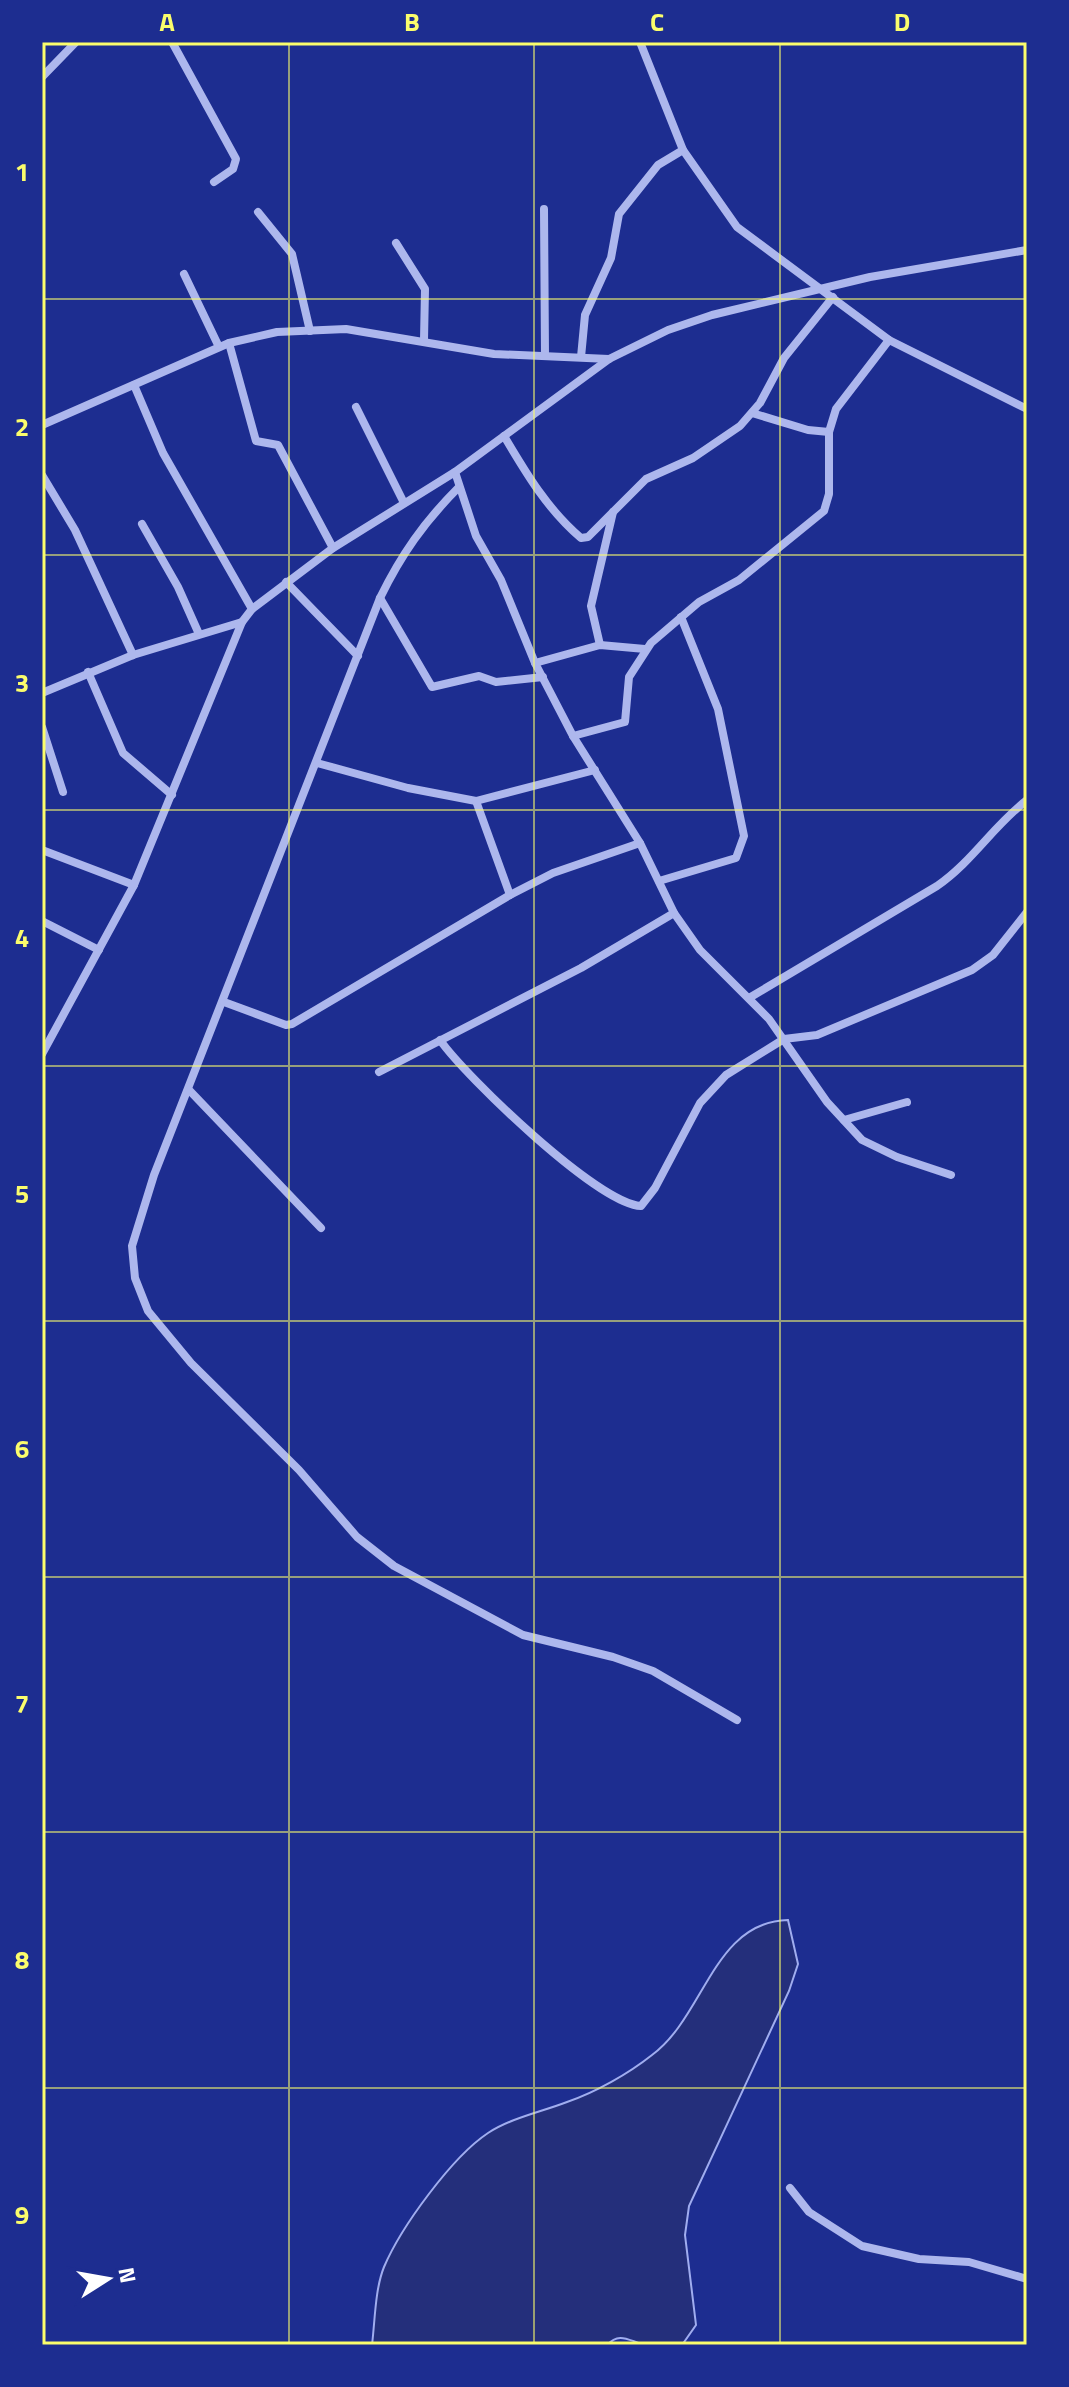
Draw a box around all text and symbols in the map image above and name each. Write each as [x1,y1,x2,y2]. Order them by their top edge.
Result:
text: A [159,2,175,41]
text: B [404,2,420,41]
text: C [650,2,664,41]
text: D [894,2,910,41]
text: 1 [15,152,29,191]
text: 2 [15,407,29,446]
text: 3 [15,663,29,702]
text: 4 [15,918,29,957]
text: 5 [15,1174,29,1213]
text: 6 [15,1429,29,1468]
text: 7 [15,1684,29,1723]
text: 8 [15,1940,29,1979]
text: 9 [15,2195,29,2234]
north arrow [68,2239,148,2319]
text: N [109,2264,146,2286]

